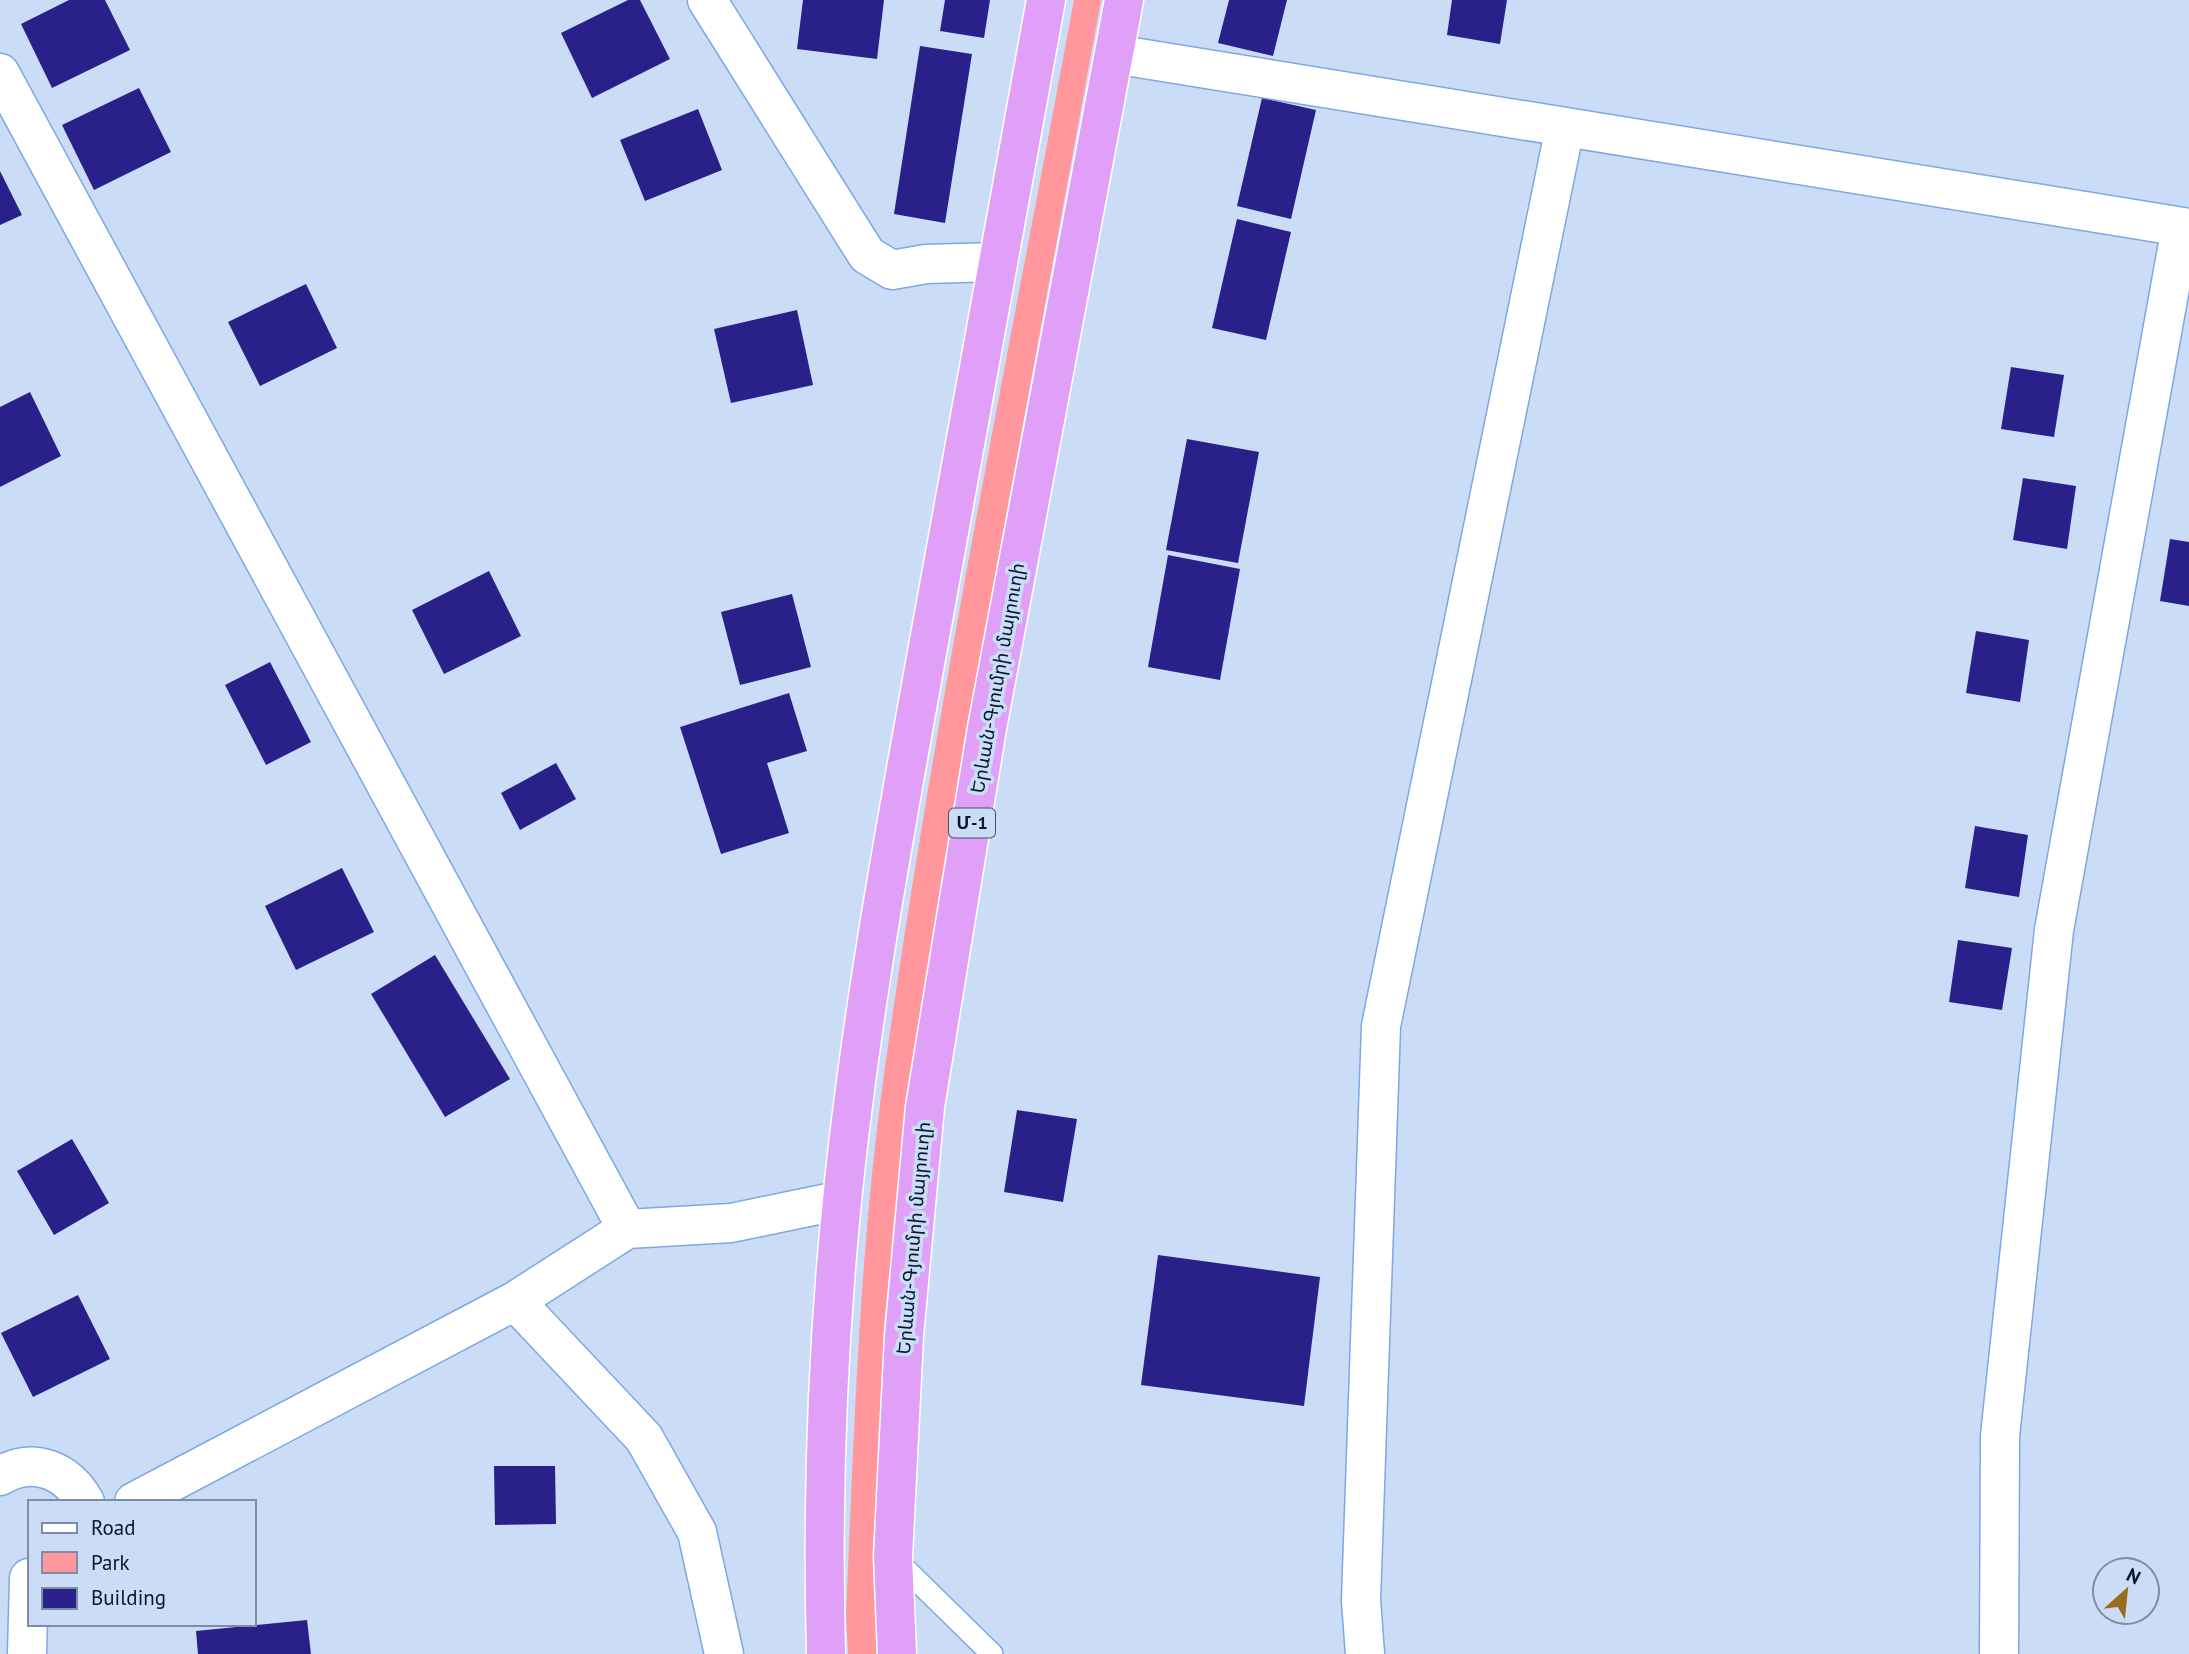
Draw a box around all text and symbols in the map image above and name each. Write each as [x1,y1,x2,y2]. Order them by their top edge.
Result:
street label: Երևան-Գյումրի մայրուղի [965,561,1029,795]
road number: Մ-1 [949,808,995,838]
street label: Երևան-Գյումրի մայրուղի [891,1121,935,1355]
legend [28,1500,256,1626]
text: Road [91,1514,135,1541]
text: Park [91,1549,130,1576]
north arrow [2091,1556,2161,1626]
text: N [2123,1562,2145,1589]
text: Building [91,1584,166,1611]

